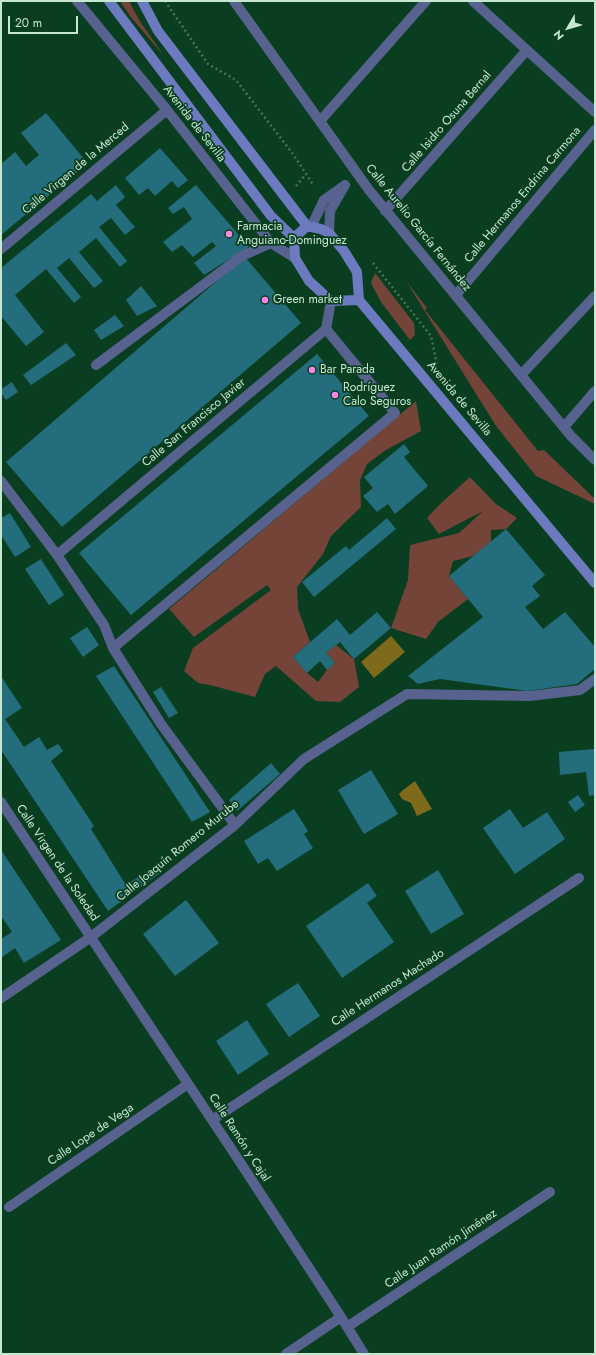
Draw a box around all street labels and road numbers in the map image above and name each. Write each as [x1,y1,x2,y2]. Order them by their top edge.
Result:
street label: Calle Isidro Osuna Bernal [399,69,495,175]
street label: Avenida de Sevilla [160,83,228,165]
street label: Calle Virgen de la Merced [20,120,132,218]
street label: Calle Hermanos Endrina Carmona [462,124,584,266]
street label: Calle Aurelio García Fernández [362,162,474,294]
street label: Avenida de Sevilla [424,359,494,439]
street label: Calle San Francisco Javier [139,376,249,470]
street label: Calle Joaquín Romero Murube [114,797,242,905]
street label: Calle Virgen de la Soledad [13,802,101,924]
street label: Calle Hermanos Machado [329,946,447,1030]
street label: Calle Ramón y Cajal [205,1091,273,1185]
street label: Calle Lope de Vega [45,1101,137,1169]
street label: Calle Juan Ramón Jiménez [382,1206,500,1292]

